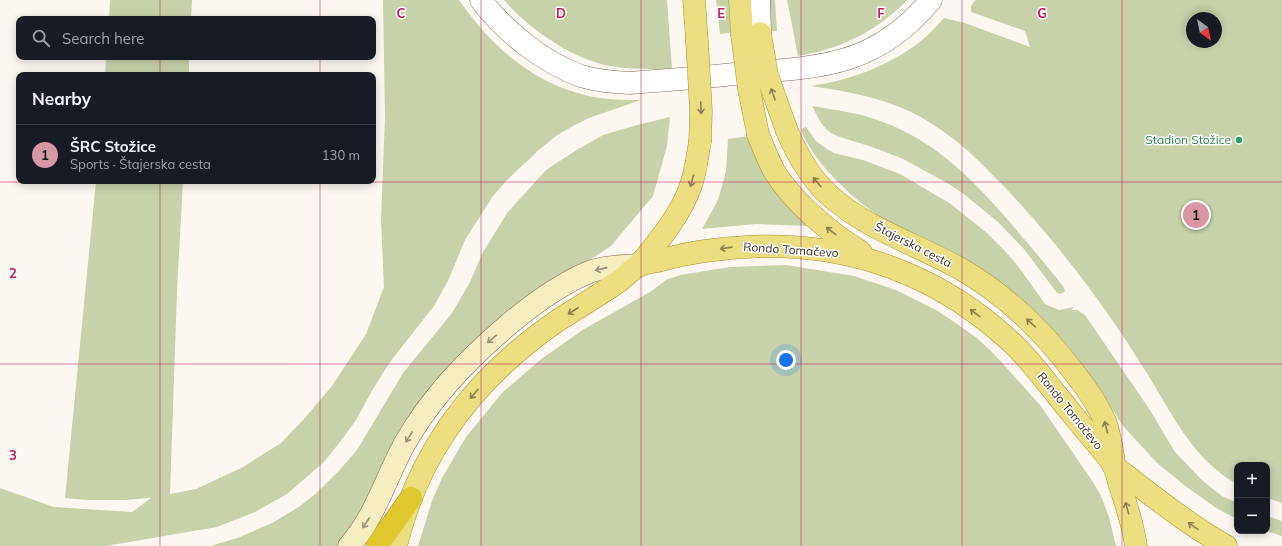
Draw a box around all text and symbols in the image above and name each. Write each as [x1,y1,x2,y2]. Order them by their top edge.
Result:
text: C [397,5,406,21]
text: D [556,5,566,21]
text: E [717,5,725,21]
text: F [877,5,885,21]
text: G [1037,5,1047,21]
north arrow [1186,12,1222,48]
search box [16,16,376,60]
icon: search [30,27,52,49]
text: Search here [62,29,144,48]
text: Nearby [32,88,91,109]
one-way arrow [769,89,777,101]
one-way arrow [697,101,705,114]
place label: Stadion Stožice [1145,132,1231,147]
marker: Stadion Stožice [1234,135,1244,145]
text: ŠRC Stožice [70,137,156,156]
text: 1 [41,147,49,163]
text: 130 m [322,147,360,163]
text: Sports · Štajerska cesta [70,156,211,172]
one-way arrow [688,174,695,187]
one-way arrow [813,176,822,187]
pin: 1 [1183,200,1209,230]
street label: Štajerska cesta [872,219,954,270]
one-way arrow [826,227,837,236]
street label: Rondo Tomačevo [743,239,839,260]
one-way arrow [720,244,733,252]
text: 2 [9,265,17,281]
one-way arrow [595,266,608,274]
one-way arrow [568,307,579,315]
one-way arrow [970,309,981,317]
one-way arrow [1026,318,1036,328]
one-way arrow [487,334,497,343]
your location [776,350,796,370]
street label: Rondo Tomačevo [1034,369,1106,453]
one-way arrow [469,389,478,400]
one-way arrow [1102,421,1110,434]
one-way arrow [404,432,413,443]
text: 3 [9,447,17,463]
map controls [1234,462,1270,534]
button: + [1234,462,1270,498]
button: − [1234,498,1270,534]
one-way arrow [1123,502,1130,515]
one-way arrow [362,517,370,528]
one-way arrow [1188,522,1199,530]

